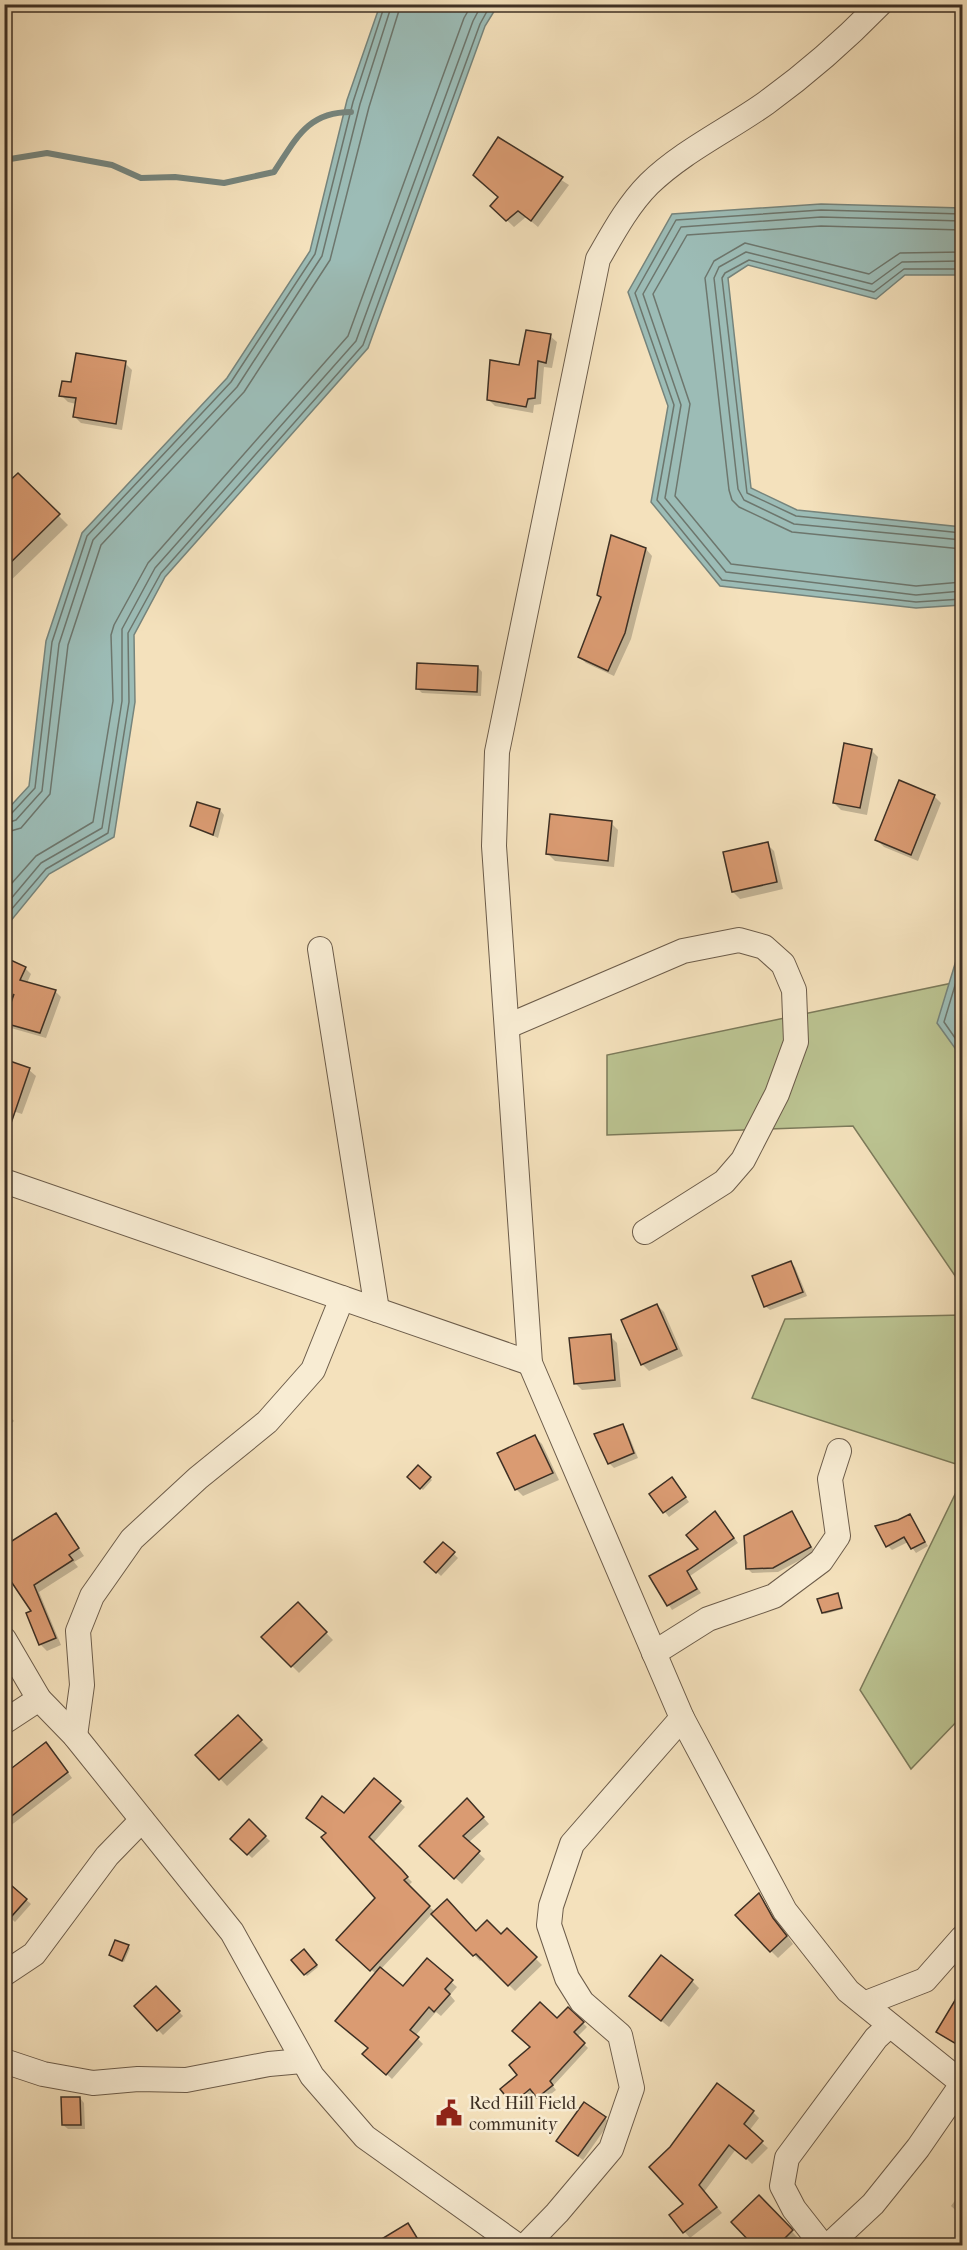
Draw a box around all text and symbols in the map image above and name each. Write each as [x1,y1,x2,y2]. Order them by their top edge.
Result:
place label: Red Hill Field community [469,2093,576,2135]
public building icon: Red Hill Field community [434,2098,464,2128]

